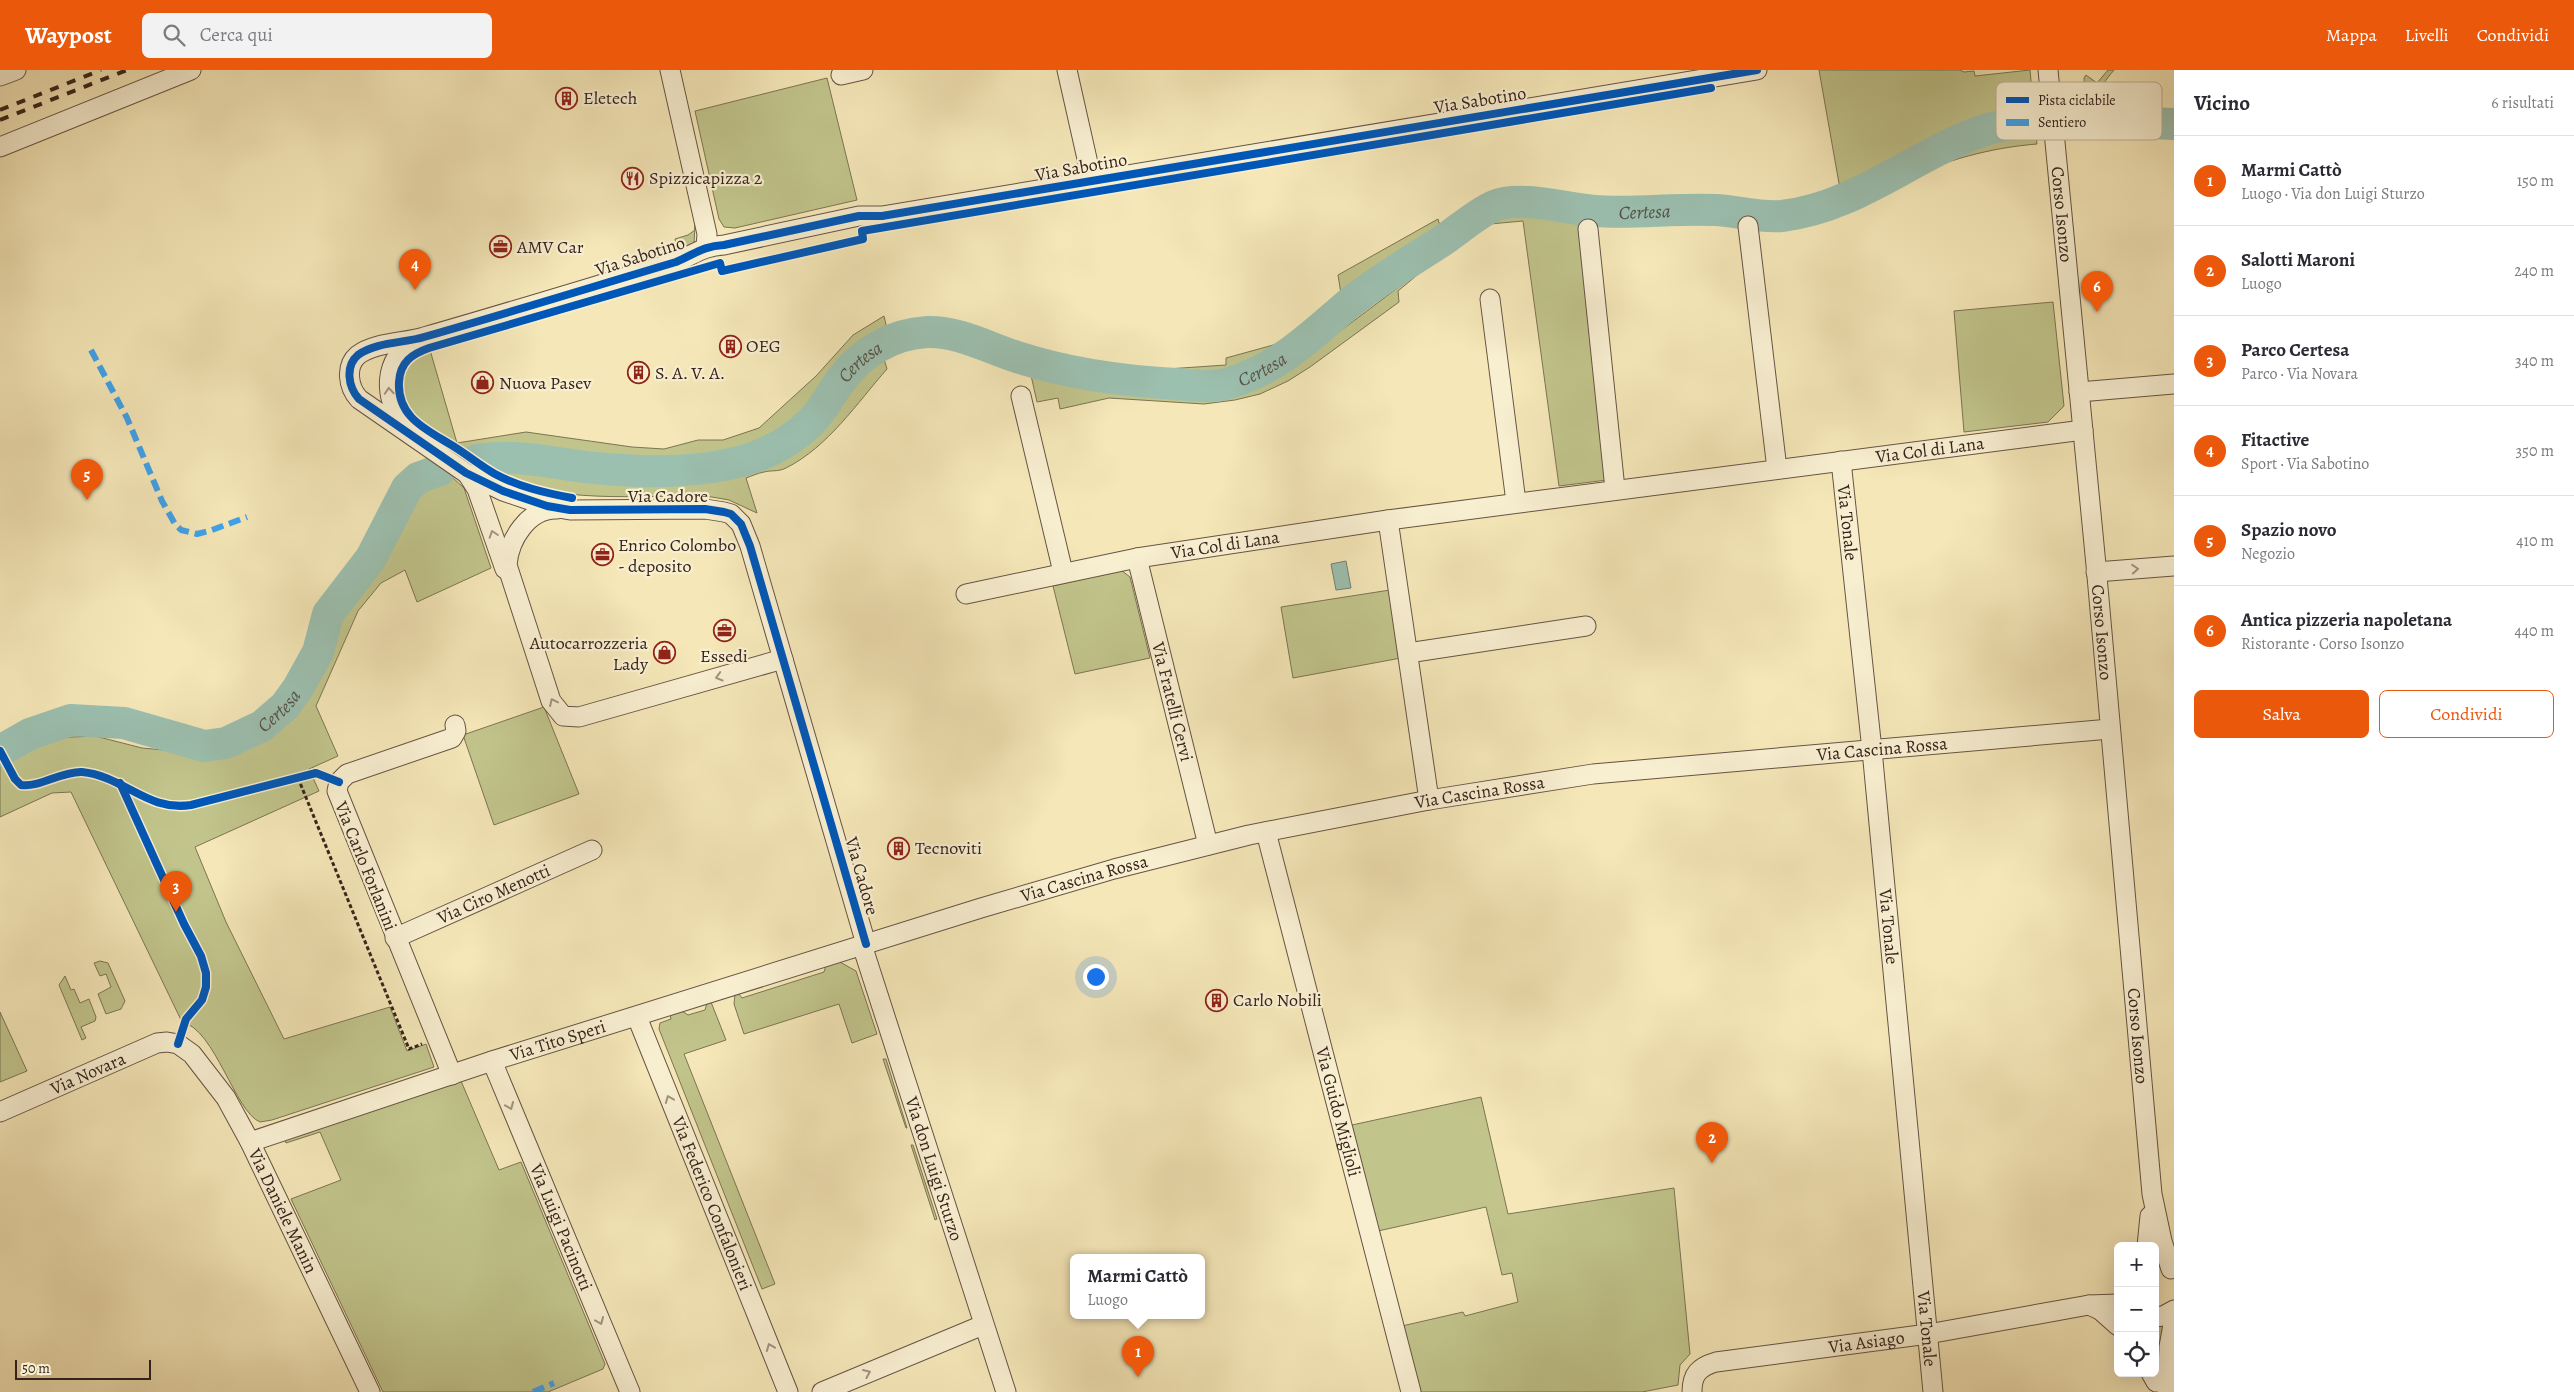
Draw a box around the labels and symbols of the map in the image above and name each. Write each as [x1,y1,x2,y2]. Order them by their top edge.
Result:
street label: Via Sabotino [1431,81,1528,119]
legend [1996,82,2162,140]
building icon: Eletech [555,86,579,110]
place label: Eletech [583,86,638,110]
text: Pista ciclabile [2038,91,2116,110]
text: Sentiero [2038,113,2086,132]
street label: Via Sabotino [1032,147,1129,187]
street label: Corso Isonzo [2045,165,2079,263]
restaurant icon: Spizzicapizza 2 [621,166,645,190]
place label: Spizzicapizza 2 [649,166,763,190]
water label: Certesa [1619,198,1671,226]
street label: Via Sabotino [591,230,688,282]
office icon: AMV Car [489,235,513,259]
place label: AMV Car [516,235,584,259]
pin: 4 [399,249,431,290]
pin: 6 [2081,271,2113,312]
building icon: OEG [718,334,742,358]
place label: OEG [746,334,781,358]
water label: Certesa [832,335,887,388]
water label: Certesa [1234,346,1292,393]
building icon: S. A. V. A. [627,361,651,385]
place label: S. A. V. A. [655,361,725,385]
shop icon: Nuova Pasev [471,371,495,395]
place label: Nuova Pasev [499,371,592,395]
one-way arrow [384,387,395,395]
street label: Via Col di Lana [1873,431,1986,469]
pin: 5 [71,459,103,500]
street label: Via Tonale [1832,483,1864,562]
street label: Via Cadore [627,484,708,508]
street label: Via Col di Lana [1168,525,1282,565]
one-way arrow [488,530,498,539]
place label: Enrico Colombo - deposito [618,533,736,578]
office icon: Enrico Colombo - deposito [590,543,614,567]
one-way arrow [2131,564,2139,575]
street label: Corso Isonzo [2086,583,2118,681]
office icon: Essedi [712,619,736,643]
place label: Autocarrozzeria Lady [529,631,649,676]
street label: Via Fratelli Cervi [1146,639,1199,764]
shop icon: Autocarrozzeria Lady [652,641,676,665]
place label: Essedi [700,644,748,668]
one-way arrow [716,671,724,681]
water label: Certesa [252,684,307,739]
one-way arrow [549,699,559,708]
street label: Via Cascina Rossa [1815,731,1949,767]
street label: Via Cascina Rossa [1412,770,1547,815]
street label: Via Carlo Forlanini [329,797,403,934]
street label: Via Cadore [839,833,885,918]
building icon: Tecnoviti [887,836,911,860]
place label: Tecnoviti [915,836,982,860]
street label: Via Cascina Rossa [1017,849,1151,908]
street label: Via Ciro Menotti [432,858,554,930]
pin: 3 [160,871,192,912]
street label: Via Tonale [1873,887,1904,965]
your location [1083,964,1109,990]
street label: Corso Isonzo [2122,987,2154,1085]
building icon: Carlo Nobili [1205,988,1229,1012]
place label: Carlo Nobili [1233,988,1322,1012]
street label: Via Tito Speri [506,1014,609,1067]
street label: Via Guido Miglioli [1310,1043,1367,1179]
street label: Via Novara [46,1046,130,1101]
street label: Via don Luigi Sturzo [899,1092,969,1244]
one-way arrow [665,1095,675,1104]
one-way arrow [504,1101,515,1110]
street label: Via Federico Confalonieri [666,1112,758,1294]
pin: 2 [1696,1122,1728,1163]
street label: Via Daniele Manin [242,1144,323,1277]
street label: Via Luigi Pacinotti [524,1159,598,1294]
street label: Via Tonale [1911,1289,1943,1368]
one-way arrow [594,1316,604,1325]
street label: Via Asiago [1826,1325,1906,1359]
pin: 1 [1122,1336,1154,1377]
one-way arrow [765,1343,776,1352]
scale bar [15,1357,151,1380]
one-way arrow [862,1369,871,1380]

